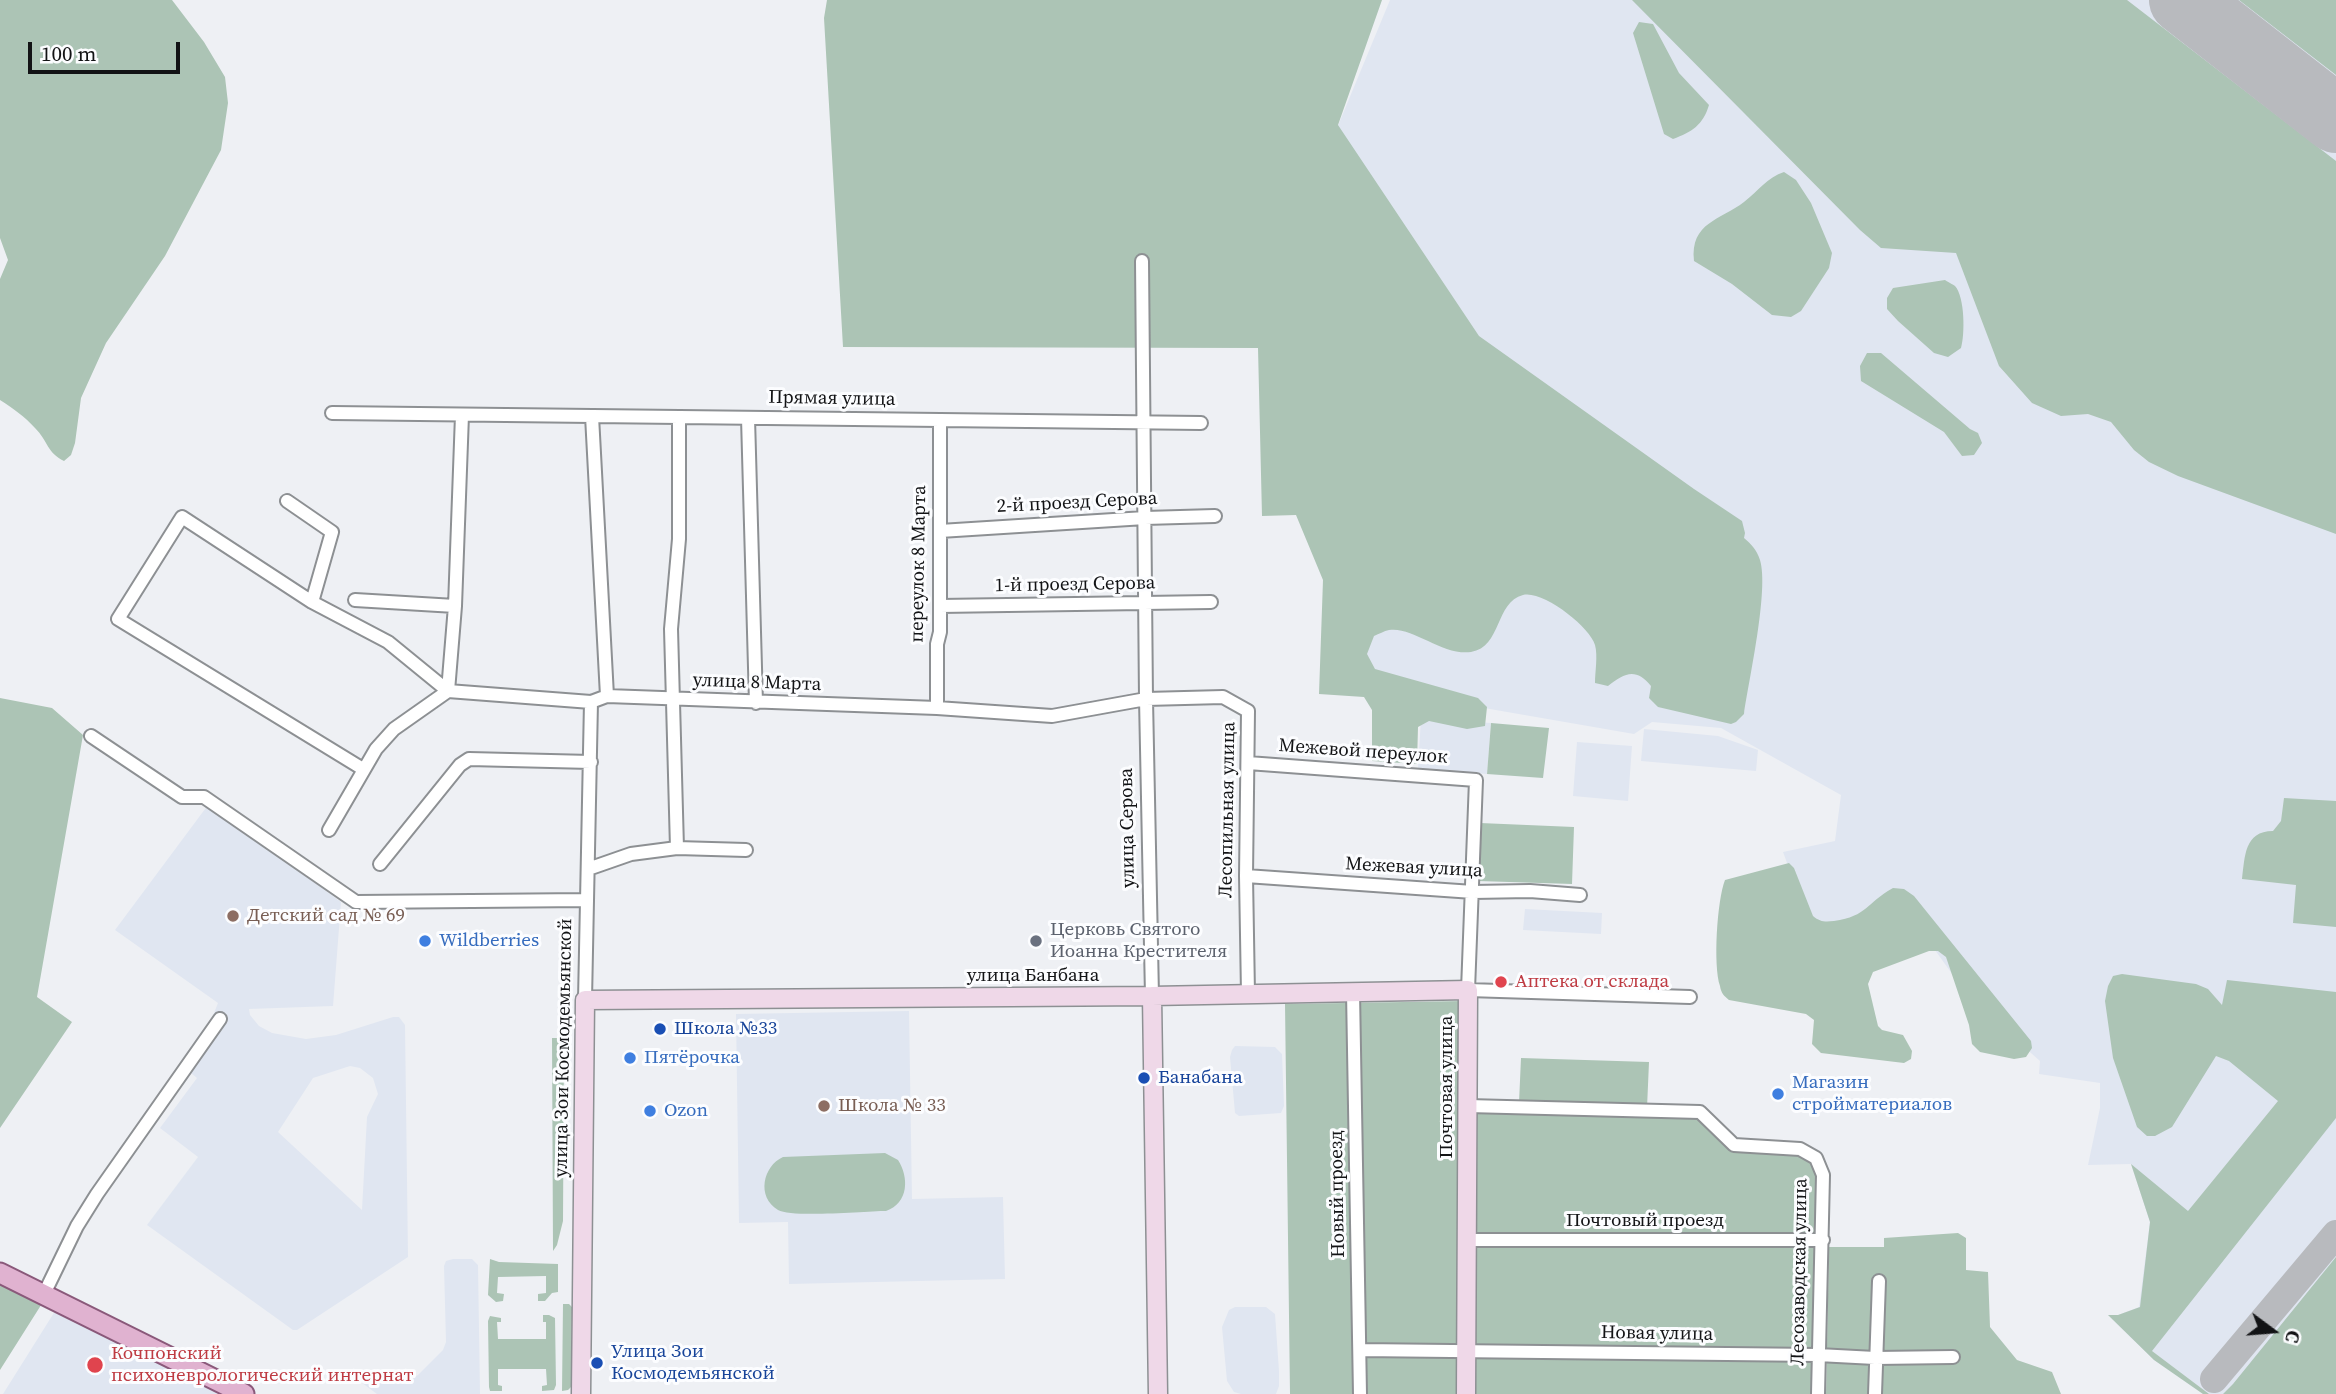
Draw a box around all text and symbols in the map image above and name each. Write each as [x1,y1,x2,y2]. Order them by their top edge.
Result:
scale bar [32,28,184,72]
text: 100 m [41,39,96,68]
street label: Прямая улица [768,386,896,412]
street label: переулок 8 Марта [906,485,932,643]
street label: 2-й проезд Серова [996,487,1158,519]
street label: 1-й проезд Серова [994,572,1156,598]
street label: улица 8 Марта [692,669,822,697]
street label: Лесопильная улица [1215,722,1241,898]
street label: Межевой переулок [1278,735,1448,769]
street label: улица Серова [1116,768,1140,888]
street label: Межевая улица [1345,853,1483,883]
place label: Детский сад № 69 [247,905,405,927]
marker: Детский сад № 69 [225,908,241,924]
street label: улица Зои Космодемьянской [550,918,578,1178]
place label: Церковь Святого Иоанна Крестителя [1050,919,1227,963]
place label: Wildberries [439,930,539,952]
marker: Wildberries [417,933,433,949]
marker: Церковь Святого Иоанна Крестителя [1028,933,1044,949]
street label: улица Банбана [967,965,1099,987]
place label: Аптека от склада [1515,971,1669,993]
marker: Аптека от склада [1493,974,1509,990]
street label: Почтовая улица [1436,1016,1458,1158]
place label: Школа №33 [674,1018,777,1040]
marker: Школа №33 [652,1021,668,1037]
place label: Пятёрочка [644,1047,740,1069]
marker: Пятёрочка [622,1050,638,1066]
place label: Банабана [1158,1067,1243,1089]
marker: Банабана [1136,1070,1152,1086]
place label: Магазин стройматериалов [1792,1072,1952,1116]
marker: Магазин стройматериалов [1770,1086,1786,1102]
place label: Школа № 33 [838,1095,946,1117]
marker: Школа № 33 [816,1098,832,1114]
place label: Ozon [664,1100,708,1122]
marker: Ozon [642,1103,658,1119]
street label: Новый проезд [1325,1130,1351,1258]
street label: Лесозаводская улица [1787,1178,1813,1366]
street label: Почтовый проезд [1566,1210,1724,1232]
north arrow [2238,1296,2308,1366]
street label: Новая улица [1601,1322,1713,1346]
text: С [2279,1328,2307,1346]
place label: Улица Зои Космодемьянской [611,1341,775,1385]
place label: Кочпонский психоневрологический интернат [111,1343,413,1387]
marker: Кочпонский психоневрологический интернат [85,1355,105,1375]
marker: Улица Зои Космодемьянской [589,1355,605,1371]

